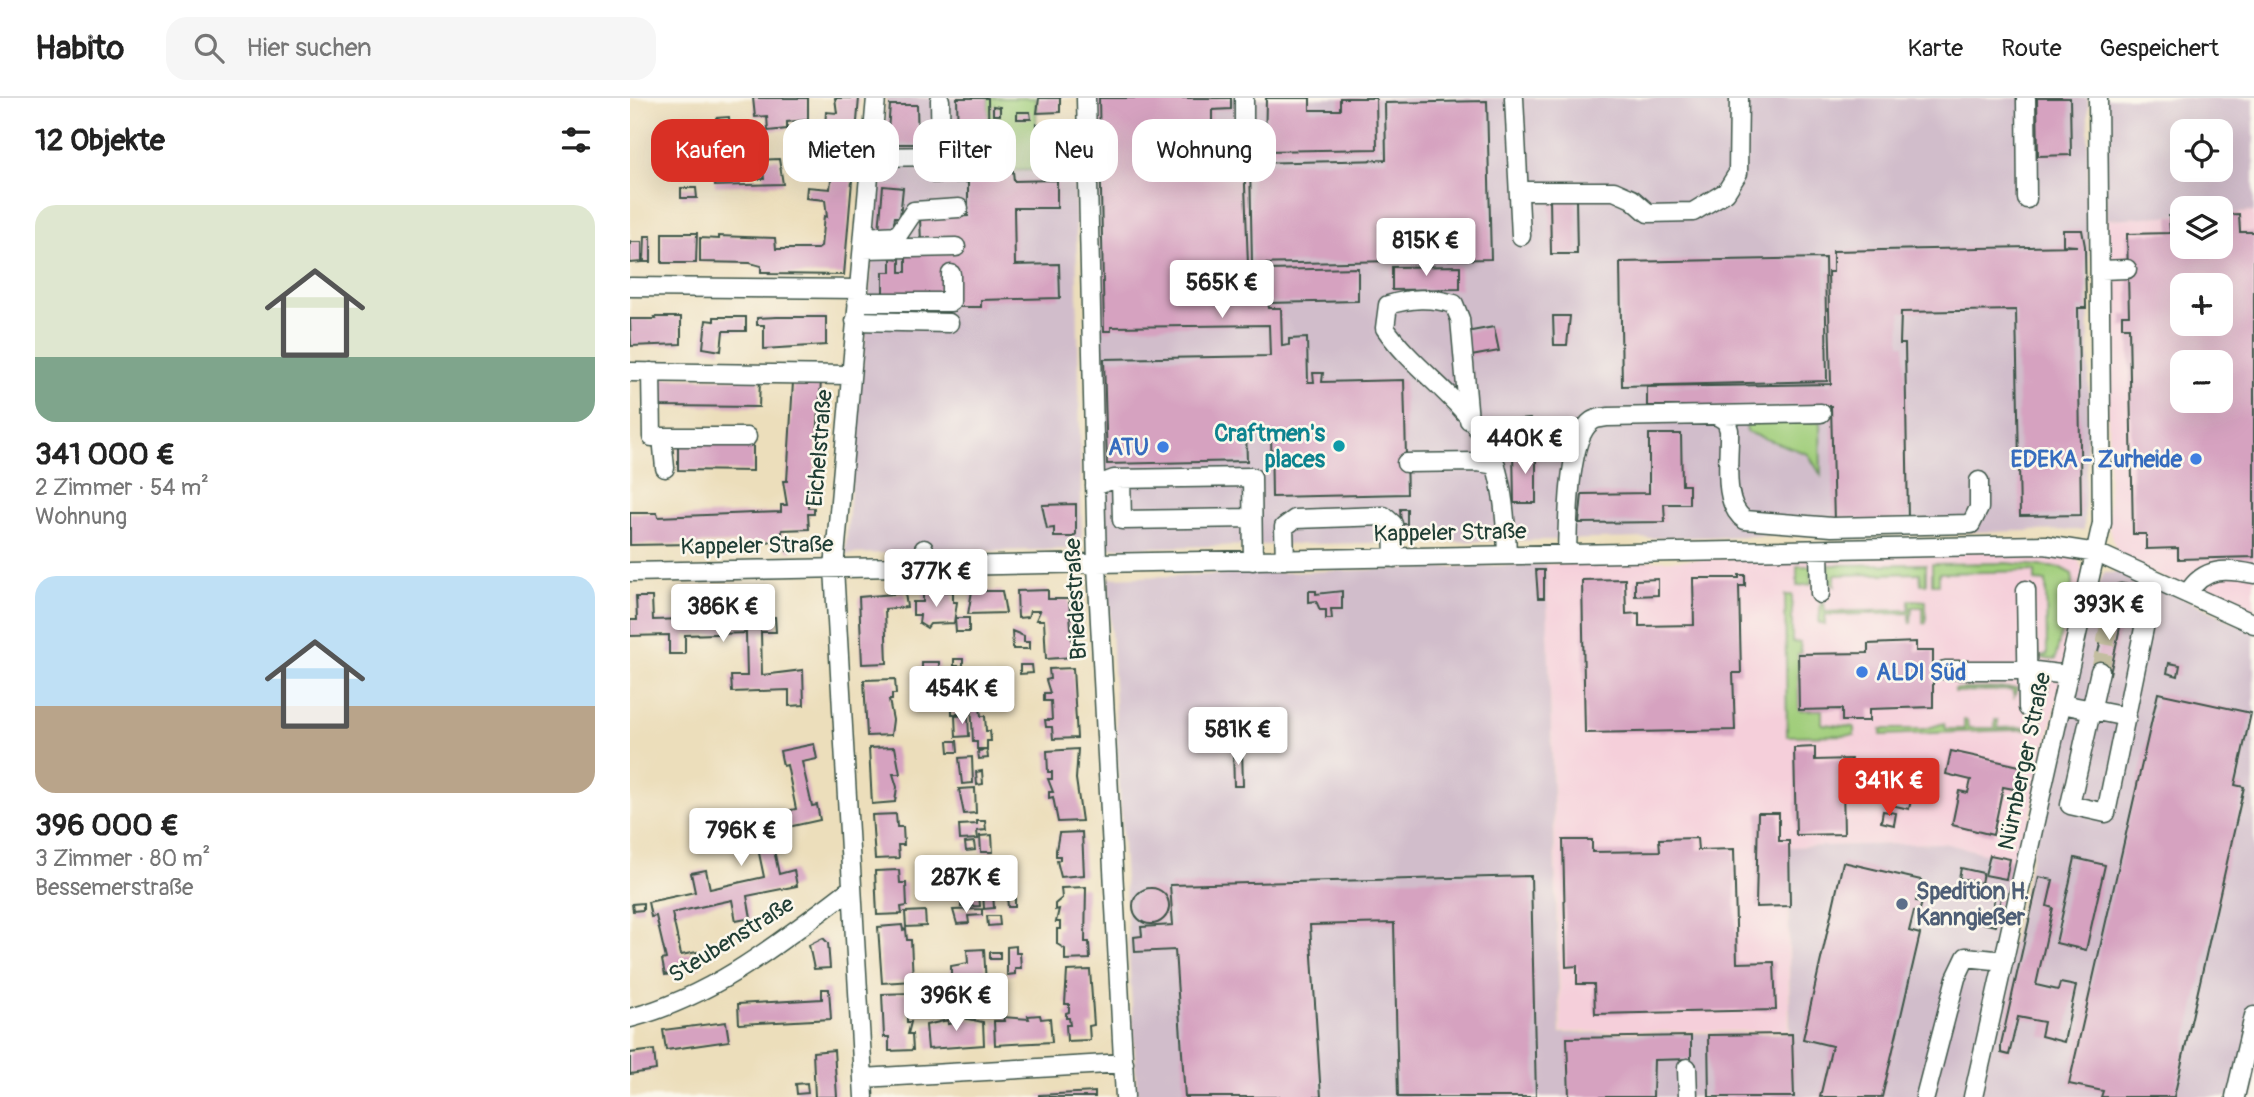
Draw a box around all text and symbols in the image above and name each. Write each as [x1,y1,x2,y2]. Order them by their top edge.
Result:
search box [166,17,656,80]
text: Habito [35,28,124,69]
icon: search [190,29,228,67]
text: Hier suchen [246,32,372,64]
text: Karte [1907,34,1963,63]
text: Route [2001,34,2062,63]
text: Gespeichert [2100,34,2219,63]
chip: Kaufen [651,119,769,182]
chip: Mieten [783,119,899,182]
chip: Filter [913,119,1016,182]
chip: Neu [1030,119,1118,182]
chip: Wohnung [1132,119,1276,182]
map controls [2170,119,2233,413]
button: locate [2170,119,2233,182]
icon: filters [557,121,595,159]
text: 12 Objekte [35,122,165,159]
button: layers [2170,196,2233,259]
pin: 815K € [1369,218,1483,278]
text: 815K € [1392,226,1460,255]
icon: home [252,250,378,376]
pin: 565K € [1165,260,1279,320]
text: 565K € [1186,268,1258,297]
button: + [2170,273,2233,336]
button: − [2170,350,2233,413]
street label: Eichelstraße [800,388,839,508]
pin: 440K € [1468,416,1582,476]
place label: Craftmen's places [1214,419,1326,474]
text: 440K € [1487,424,1563,453]
place label: ATU [1108,433,1149,462]
text: 341 000 € [35,436,175,473]
marker: Craftmen's places [1331,438,1347,454]
marker: ATU [1155,439,1171,455]
place label: EDEKA - Zurheide [2011,445,2183,474]
marker: EDEKA - Zurheide [2188,451,2204,467]
text: 2 Zimmer · 54 m² [35,473,209,502]
text: Wohnung [35,502,127,531]
street label: Kappeler Straße [1373,517,1527,548]
street label: Kappeler Straße [680,530,834,561]
street label: Briedestraße [1058,537,1093,661]
pin: 377K € [879,550,993,609]
text: 377K € [900,557,972,586]
pin: 393K € [2052,582,2166,642]
pin: 386K € [666,584,780,644]
text: 393K € [2073,590,2145,619]
text: 386K € [687,592,759,621]
icon: home [252,621,378,747]
place label: ALDI Süd [1876,658,1966,687]
marker: ALDI Süd [1854,664,1870,680]
pin: 454K € [905,666,1019,726]
street label: Nürnberger Straße [1991,669,2058,853]
text: 454K € [925,674,999,703]
pin: 581K € [1181,708,1295,767]
text: 581K € [1204,715,1272,744]
pin: 341K € [1832,758,1946,818]
text: 341K € [1854,766,1924,795]
text: 396 000 € [35,807,179,844]
pin: 796K € [684,808,798,868]
text: 796K € [705,816,777,845]
text: 3 Zimmer · 80 m² [35,844,210,873]
pin: 287K € [909,856,1023,915]
text: 287K € [931,863,1001,892]
text: Bessemerstraße [35,873,193,902]
place label: Spedition H. Kanngießer [1916,877,2029,932]
street label: Steubenstraße [663,889,800,990]
marker: Spedition H. Kanngießer [1894,896,1910,912]
pin: 396K € [899,974,1013,1033]
text: 396K € [920,981,992,1010]

